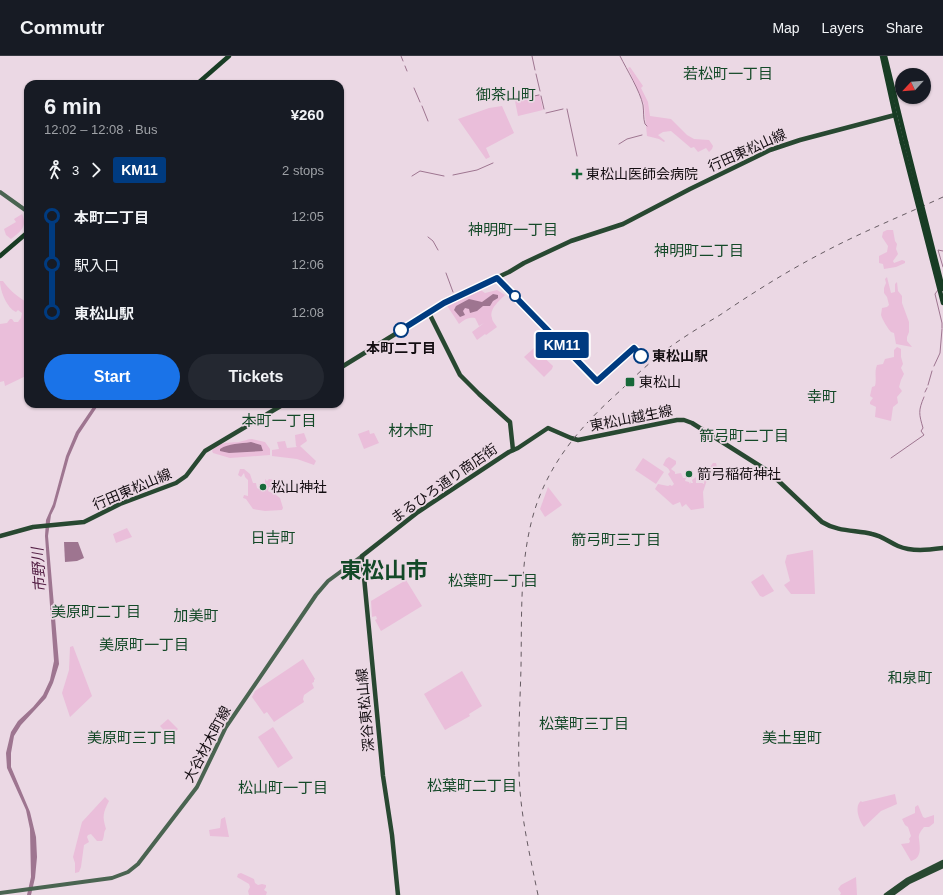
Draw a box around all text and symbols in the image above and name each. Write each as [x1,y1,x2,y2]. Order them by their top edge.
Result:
text: Commutr [20,17,104,38]
text: Map [772,20,800,36]
text: Layers [822,20,864,36]
text: Share [886,20,923,36]
district label: 若松町一丁目 [683,65,773,82]
north arrow [895,68,931,104]
map controls [895,68,931,104]
district label: 御茶山町 [476,86,536,103]
text: 6 min [44,94,101,119]
text: ¥260 [291,106,324,123]
text: 12:02 – 12:08 · Bus [44,122,157,137]
street label: 行田東松山線 [705,126,789,174]
icon: walk [44,159,66,181]
icon: forward [85,159,107,181]
text: KM11 [121,162,158,178]
text: 3 [72,163,79,178]
text: 2 stops [282,163,324,178]
place label: 東松山医師会病院 [586,166,698,182]
marker: 東松山医師会病院 [571,168,583,180]
text: 本町二丁目 [74,209,149,226]
text: 12:05 [291,209,324,224]
district label: 神明町一丁目 [468,221,558,238]
district label: 神明町二丁目 [654,242,744,259]
text: 駅入口 [74,257,119,274]
text: 12:06 [291,257,324,272]
unlabelled marker [509,290,521,302]
text: 東松山駅 [74,305,134,322]
text: 12:08 [291,305,324,320]
marker: 本町二丁目 [393,322,409,338]
line badge: KM11 [534,332,590,358]
text: KM11 [544,337,580,353]
place label: 本町二丁目 [366,340,436,356]
marker: 東松山駅 [633,348,649,364]
place label: 東松山駅 [652,348,708,364]
button: Start [44,354,180,400]
button: Tickets [188,354,324,400]
place label: 東松山 [639,374,681,390]
marker: 東松山 [624,376,636,388]
district label: 幸町 [807,388,837,405]
street label: 東松山越生線 [588,402,674,434]
district label: 本町一丁目 [241,412,317,429]
district label: 材木町 [388,422,434,439]
district label: 箭弓町二丁目 [699,427,789,444]
street label: まるひろ通り商店街 [388,440,500,526]
street label: 行田東松山線 [90,465,174,513]
place label: 箭弓稲荷神社 [697,466,781,482]
marker: 箭弓稲荷神社 [684,469,694,479]
place label: 松山神社 [271,479,327,495]
marker: 松山神社 [258,482,268,492]
district label: 日吉町 [250,529,296,546]
district label: 箭弓町三丁目 [571,531,661,548]
water label: 市野川 [28,545,49,593]
district label: 東松山市 [340,558,428,583]
district label: 松葉町一丁目 [448,572,538,589]
district label: 美原町二丁目 [51,603,141,620]
district label: 加美町 [173,607,219,624]
district label: 美原町一丁目 [99,636,189,653]
street label: 深谷東松山線 [353,667,377,753]
district label: 和泉町 [887,669,933,686]
street label: 大谷材木町線 [180,703,234,785]
district label: 松葉町三丁目 [539,715,629,732]
district label: 美原町三丁目 [87,729,177,746]
district label: 美土里町 [762,729,822,746]
district label: 松葉町二丁目 [427,777,517,794]
district label: 松山町一丁目 [238,779,328,796]

